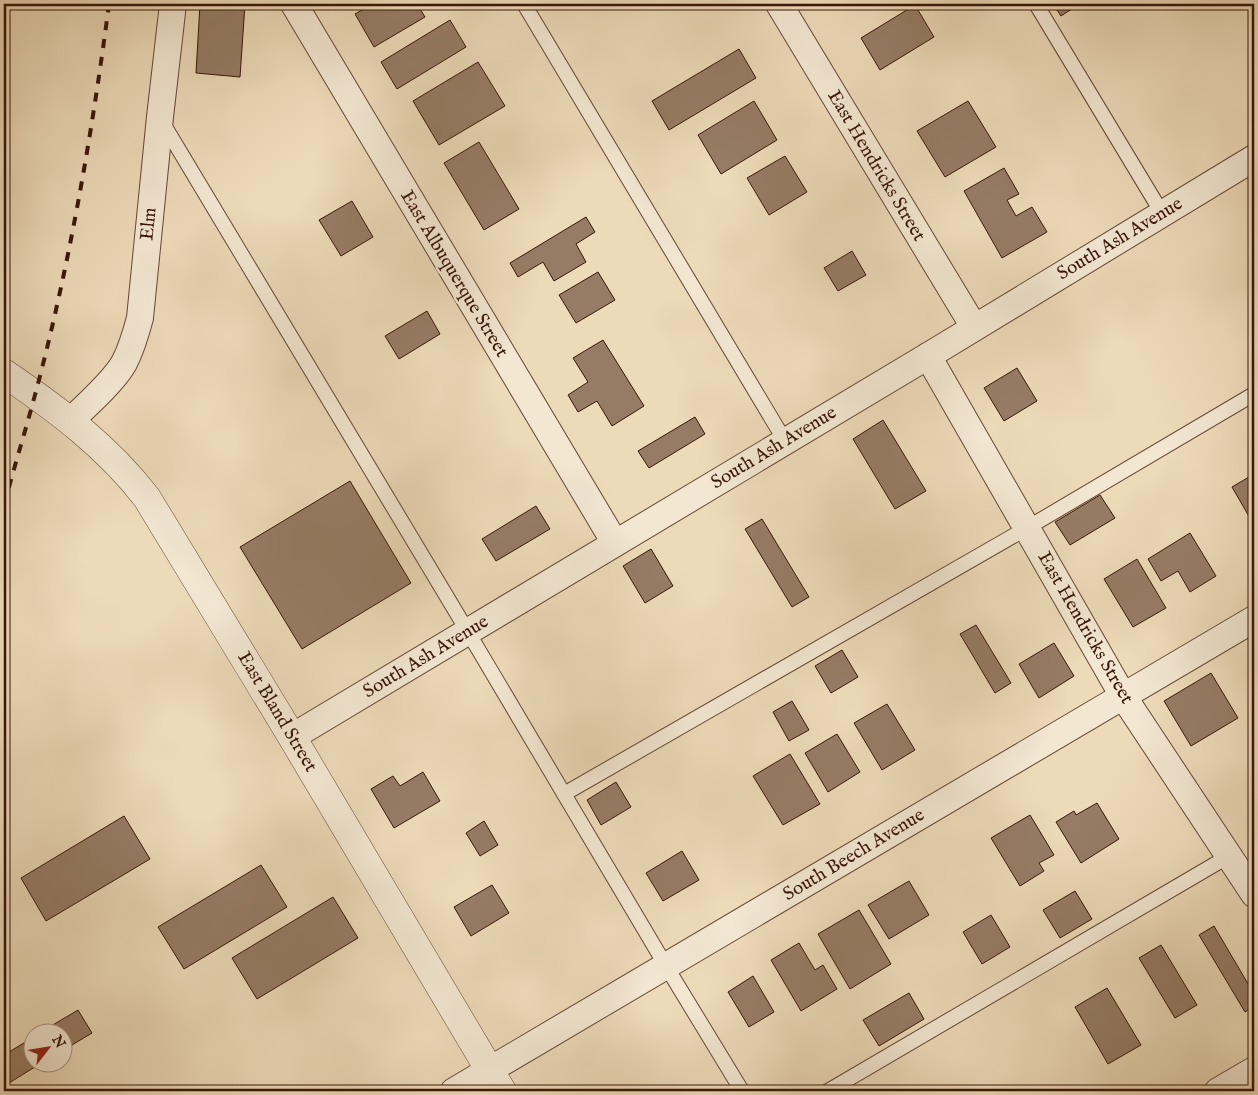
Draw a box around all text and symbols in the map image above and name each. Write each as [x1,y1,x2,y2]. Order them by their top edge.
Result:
street label: East Hendricks Street [821,86,931,246]
street label: East Albuquerque Street [395,186,514,362]
street label: South Ash Avenue [1053,192,1187,286]
street label: Elm [135,206,163,242]
street label: South Ash Avenue [707,401,841,495]
street label: East Hendricks Street [1032,547,1139,709]
street label: South Ash Avenue [359,610,493,704]
street label: East Bland Street [232,647,323,777]
street label: South Beech Avenue [779,803,929,907]
north arrow [22,1022,72,1072]
text: N [47,1031,69,1052]

